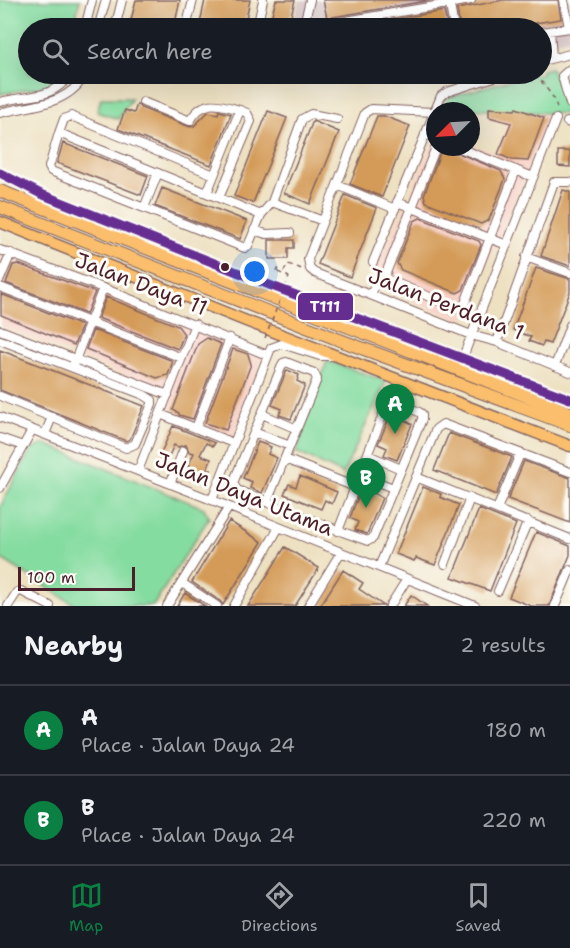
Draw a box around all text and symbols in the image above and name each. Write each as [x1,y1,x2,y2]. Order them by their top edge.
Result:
search box [18,18,552,84]
icon: search [39,35,72,68]
text: Search here [87,37,213,66]
north arrow [426,102,480,156]
street label: Jalan Daya 11 [71,246,211,322]
your location [240,257,269,286]
unlabelled marker [219,261,231,273]
street label: Jalan Perdana 1 [364,261,528,347]
line badge: T111 [297,292,354,321]
text: T111 [310,296,340,317]
pin: A [376,384,414,434]
street label: Jalan Daya Utama [151,445,337,543]
pin: B [346,458,386,508]
scale bar [18,564,135,592]
text: 100 m [27,567,75,588]
text: Nearby [24,628,123,663]
text: 2 results [460,632,546,658]
text: A [81,703,98,732]
text: A [36,717,51,743]
text: 180 m [486,717,546,743]
text: Place · Jalan Daya 24 [81,732,295,758]
text: B [81,793,95,822]
text: B [37,807,50,833]
text: 220 m [482,807,546,833]
text: Place · Jalan Daya 24 [81,822,295,848]
tab: Map [69,879,103,936]
tab: Directions [241,879,318,936]
tab: Saved [456,879,501,936]

